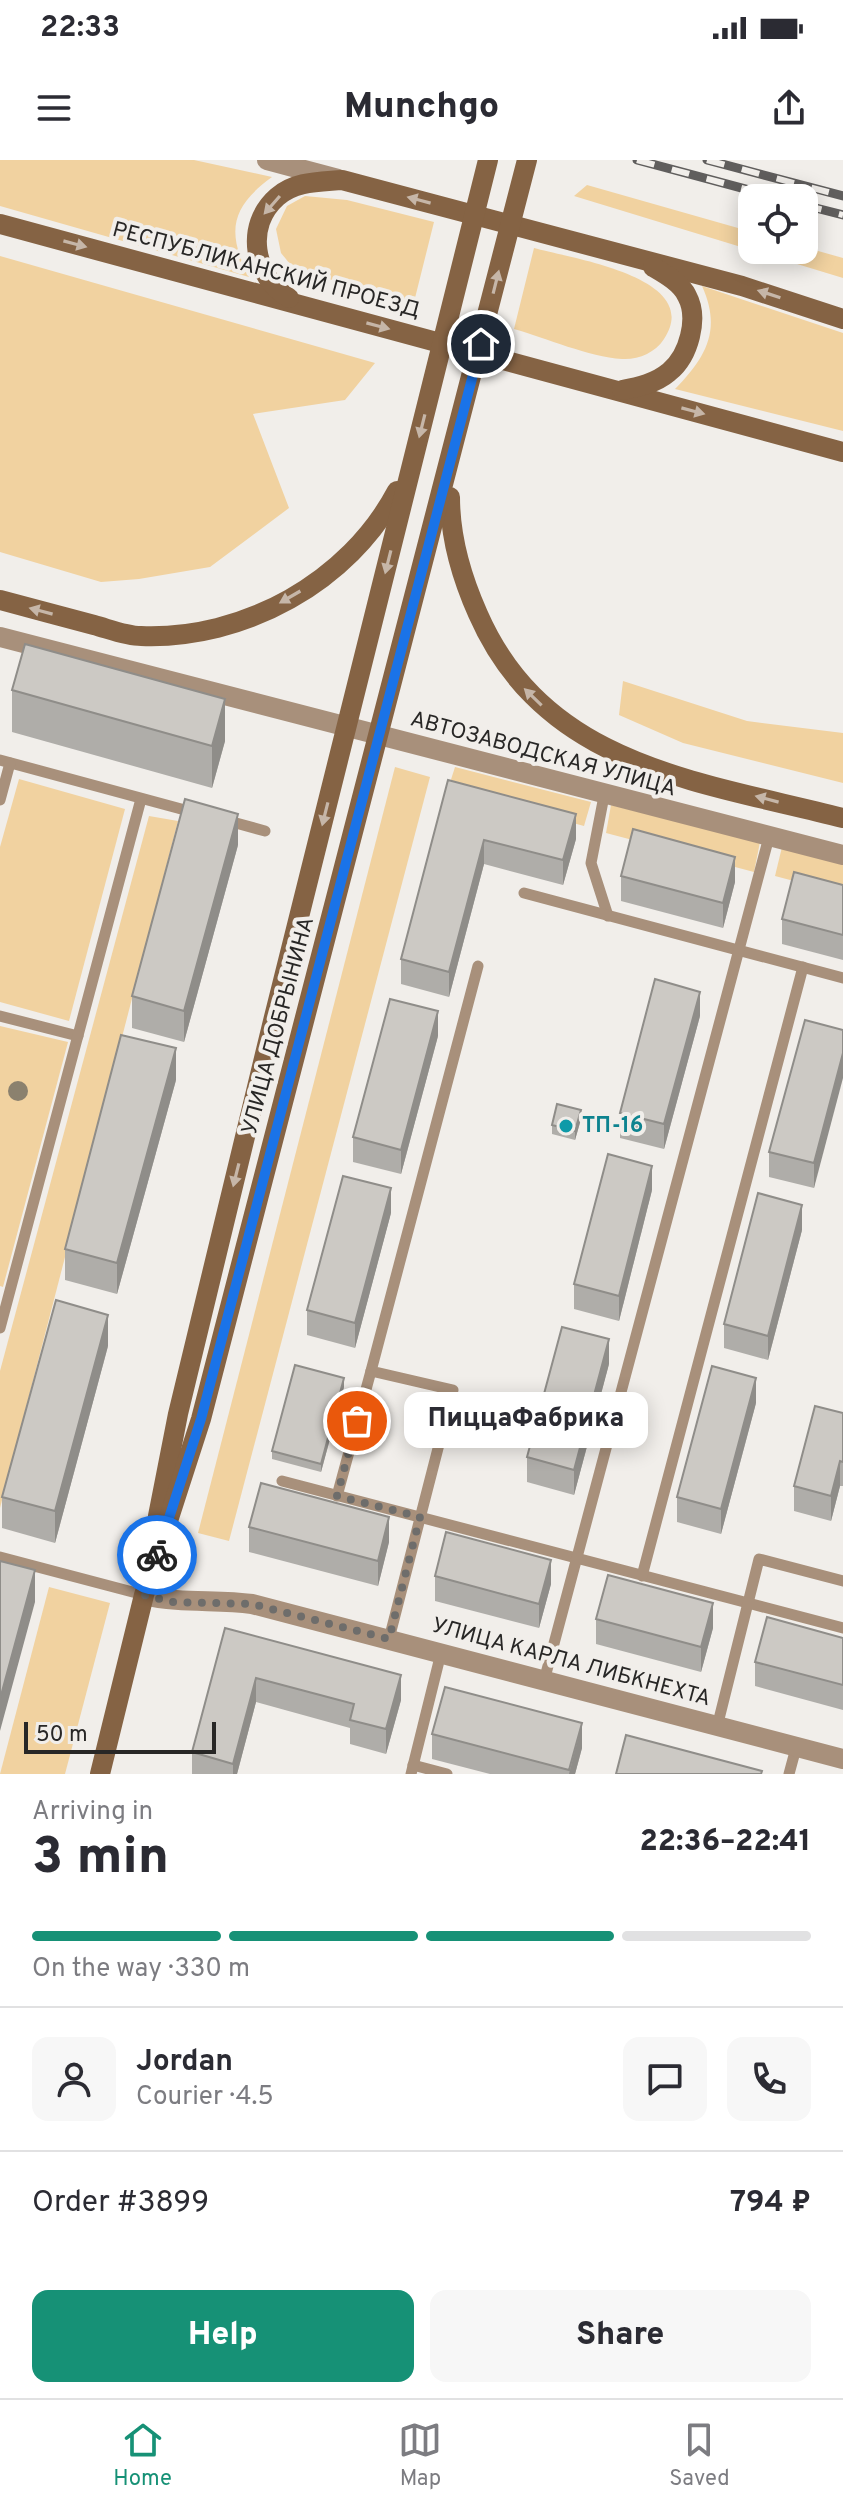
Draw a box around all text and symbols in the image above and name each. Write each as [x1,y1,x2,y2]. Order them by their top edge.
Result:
text: 22:33 [40,10,120,47]
text: Munchgo [344,85,499,131]
icon: menu [32,86,76,130]
icon: share [767,86,811,130]
map controls [738,184,818,264]
button: locate [738,184,818,264]
one-way arrow [407,194,432,206]
one-way arrow [264,195,281,215]
street label: РЕСПУБЛИКАНСКИЙ ПРОЕЗД [109,214,424,325]
one-way arrow [64,238,88,251]
one-way arrow [491,270,503,295]
one-way arrow [757,288,781,300]
pin [447,310,515,378]
one-way arrow [366,320,390,333]
icon: home [459,322,503,366]
one-way arrow [681,406,706,418]
one-way arrow [415,413,427,438]
one-way arrow [381,549,393,574]
one-way arrow [279,590,301,604]
one-way arrow [28,604,53,616]
one-way arrow [524,688,543,706]
street label: АВТОЗАВОДСКАЯ УЛИЦА [407,706,679,804]
one-way arrow [755,792,780,804]
one-way arrow [318,801,330,826]
street label: УЛИЦА ДОБРЫНИНА [237,914,321,1138]
place label: ТП-16 [582,1113,643,1140]
marker: ТП-16 [557,1117,575,1135]
one-way arrow [229,1163,241,1188]
pin [323,1387,391,1455]
callout: ПиццаФабрика [405,1393,649,1449]
icon: bag [335,1399,379,1443]
text: ПиццаФабрика [428,1403,624,1436]
courier [117,1515,197,1595]
icon: bike [135,1533,179,1577]
street label: УЛИЦА КАРЛА ЛИБКНЕХТА [429,1613,713,1713]
scale bar [24,1718,216,1754]
text: 50 m [36,1722,88,1749]
text: Arriving in [32,1796,153,1829]
text: 22:36–22:41 [639,1824,811,1861]
text: 3 min [32,1826,169,1892]
text: On the way · 330 m [32,1953,250,1986]
button: person [32,2037,116,2121]
button: chat [623,2037,707,2121]
button: phone [727,2037,811,2121]
text: Jordan [136,2044,233,2081]
text: Courier · 4.5 [136,2081,274,2114]
text: Order #3899 [32,2185,209,2222]
text: 794 ₽ [730,2185,811,2222]
button: Help [32,2290,414,2382]
button: Share [430,2290,811,2382]
tab: Home [113,2418,172,2493]
tab: Map [398,2418,442,2493]
tab: Saved [669,2418,730,2493]

